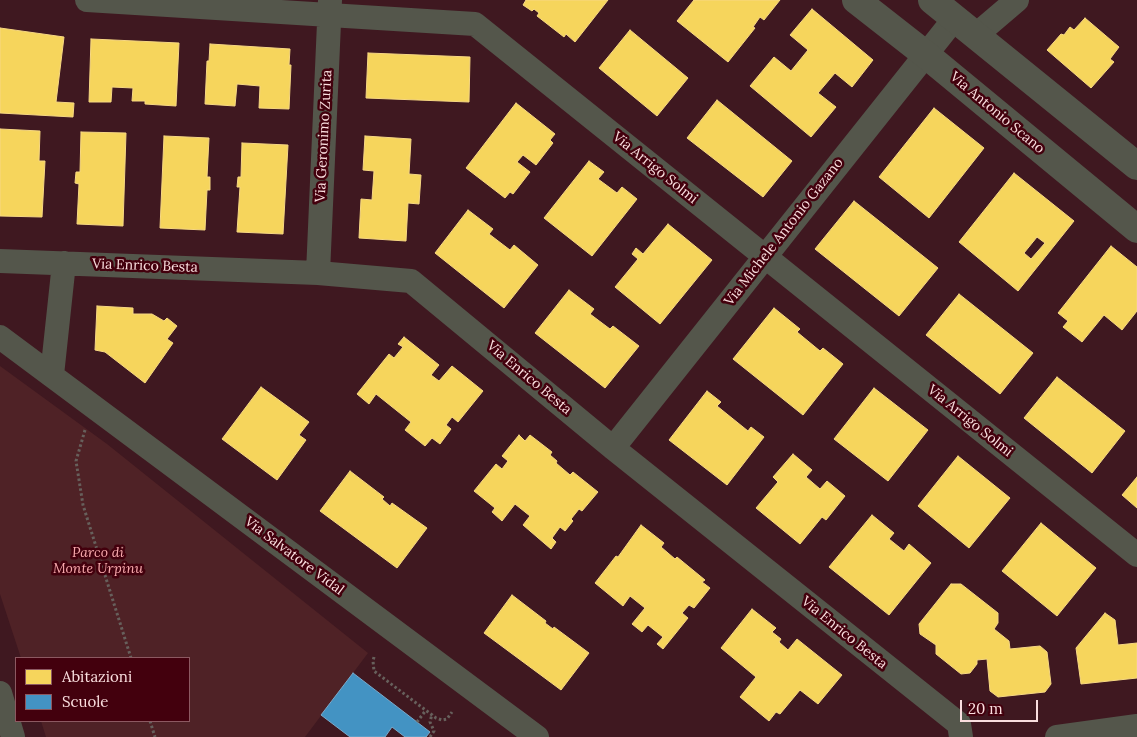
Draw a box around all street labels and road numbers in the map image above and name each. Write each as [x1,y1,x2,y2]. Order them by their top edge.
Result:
street label: Via Geronimo Zurita [312,69,336,203]
street label: Via Antonio Scano [946,69,1048,157]
street label: Via Arrigo Solmi [609,129,701,207]
street label: Via Michele Antonio Gazano [721,155,847,309]
street label: Via Enrico Besta [92,256,198,276]
street label: Via Enrico Besta [483,338,575,418]
street label: Via Arrigo Solmi [924,382,1016,460]
street label: Via Salvatore Vidal [241,513,347,599]
street label: Via Enrico Besta [798,593,890,673]

